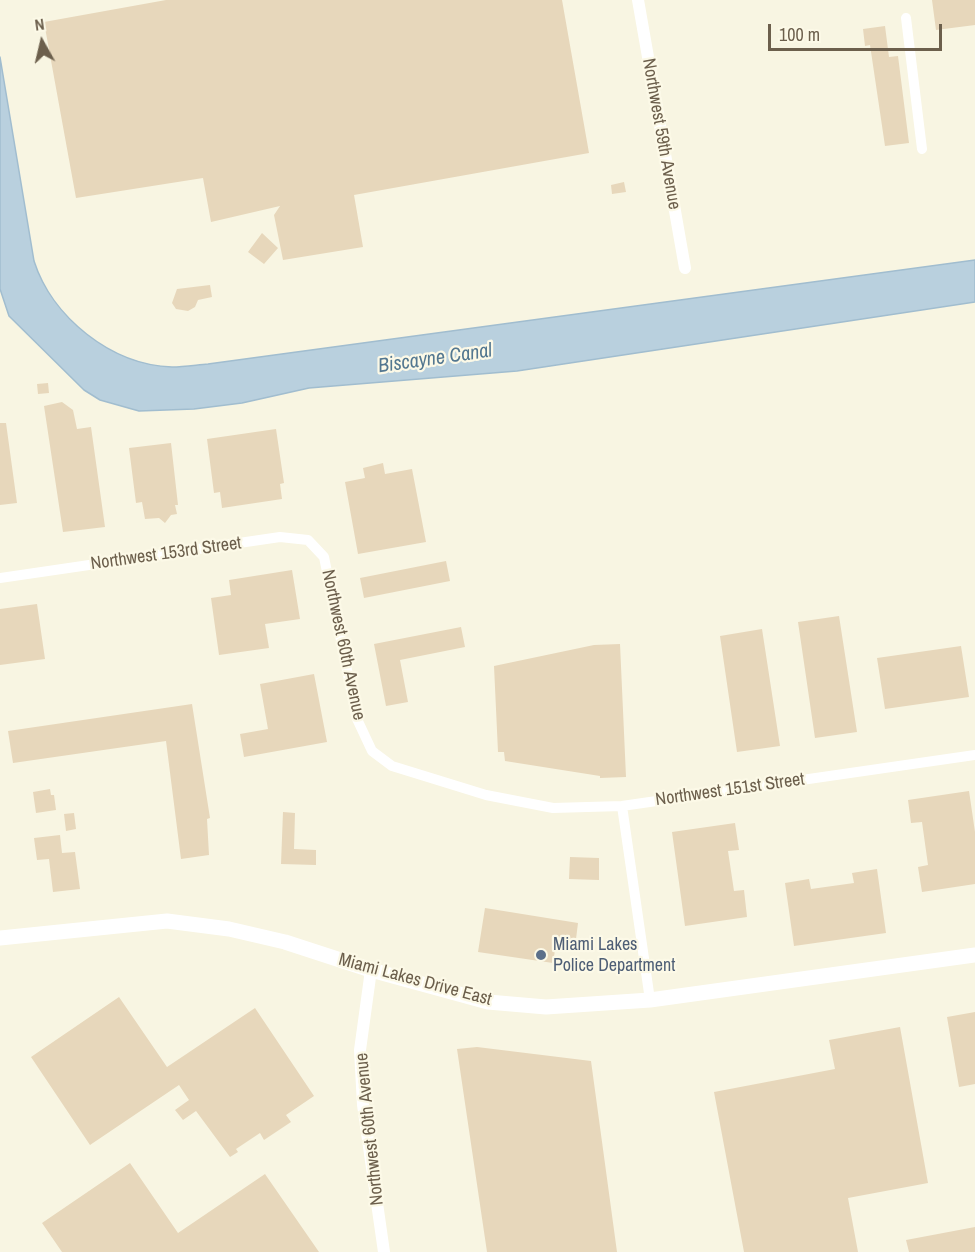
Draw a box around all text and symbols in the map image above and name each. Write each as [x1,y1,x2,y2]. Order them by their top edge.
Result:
north arrow [12,12,72,72]
scale bar [771,12,945,50]
text: N [33,13,46,36]
text: 100 m [779,22,820,47]
street label: Northwest 59th Avenue [637,57,685,211]
water label: Biscayne Canal [376,339,494,379]
street label: Northwest 153rd Street [89,533,243,575]
street label: Northwest 60th Avenue [317,568,369,722]
street label: Northwest 151st Street [654,769,806,811]
place label: Miami Lakes Police Department [553,934,675,976]
marker: Miami Lakes Police Department [534,948,548,962]
street label: Miami Lakes Drive East [336,949,494,1011]
street label: Northwest 60th Avenue [351,1052,389,1206]

